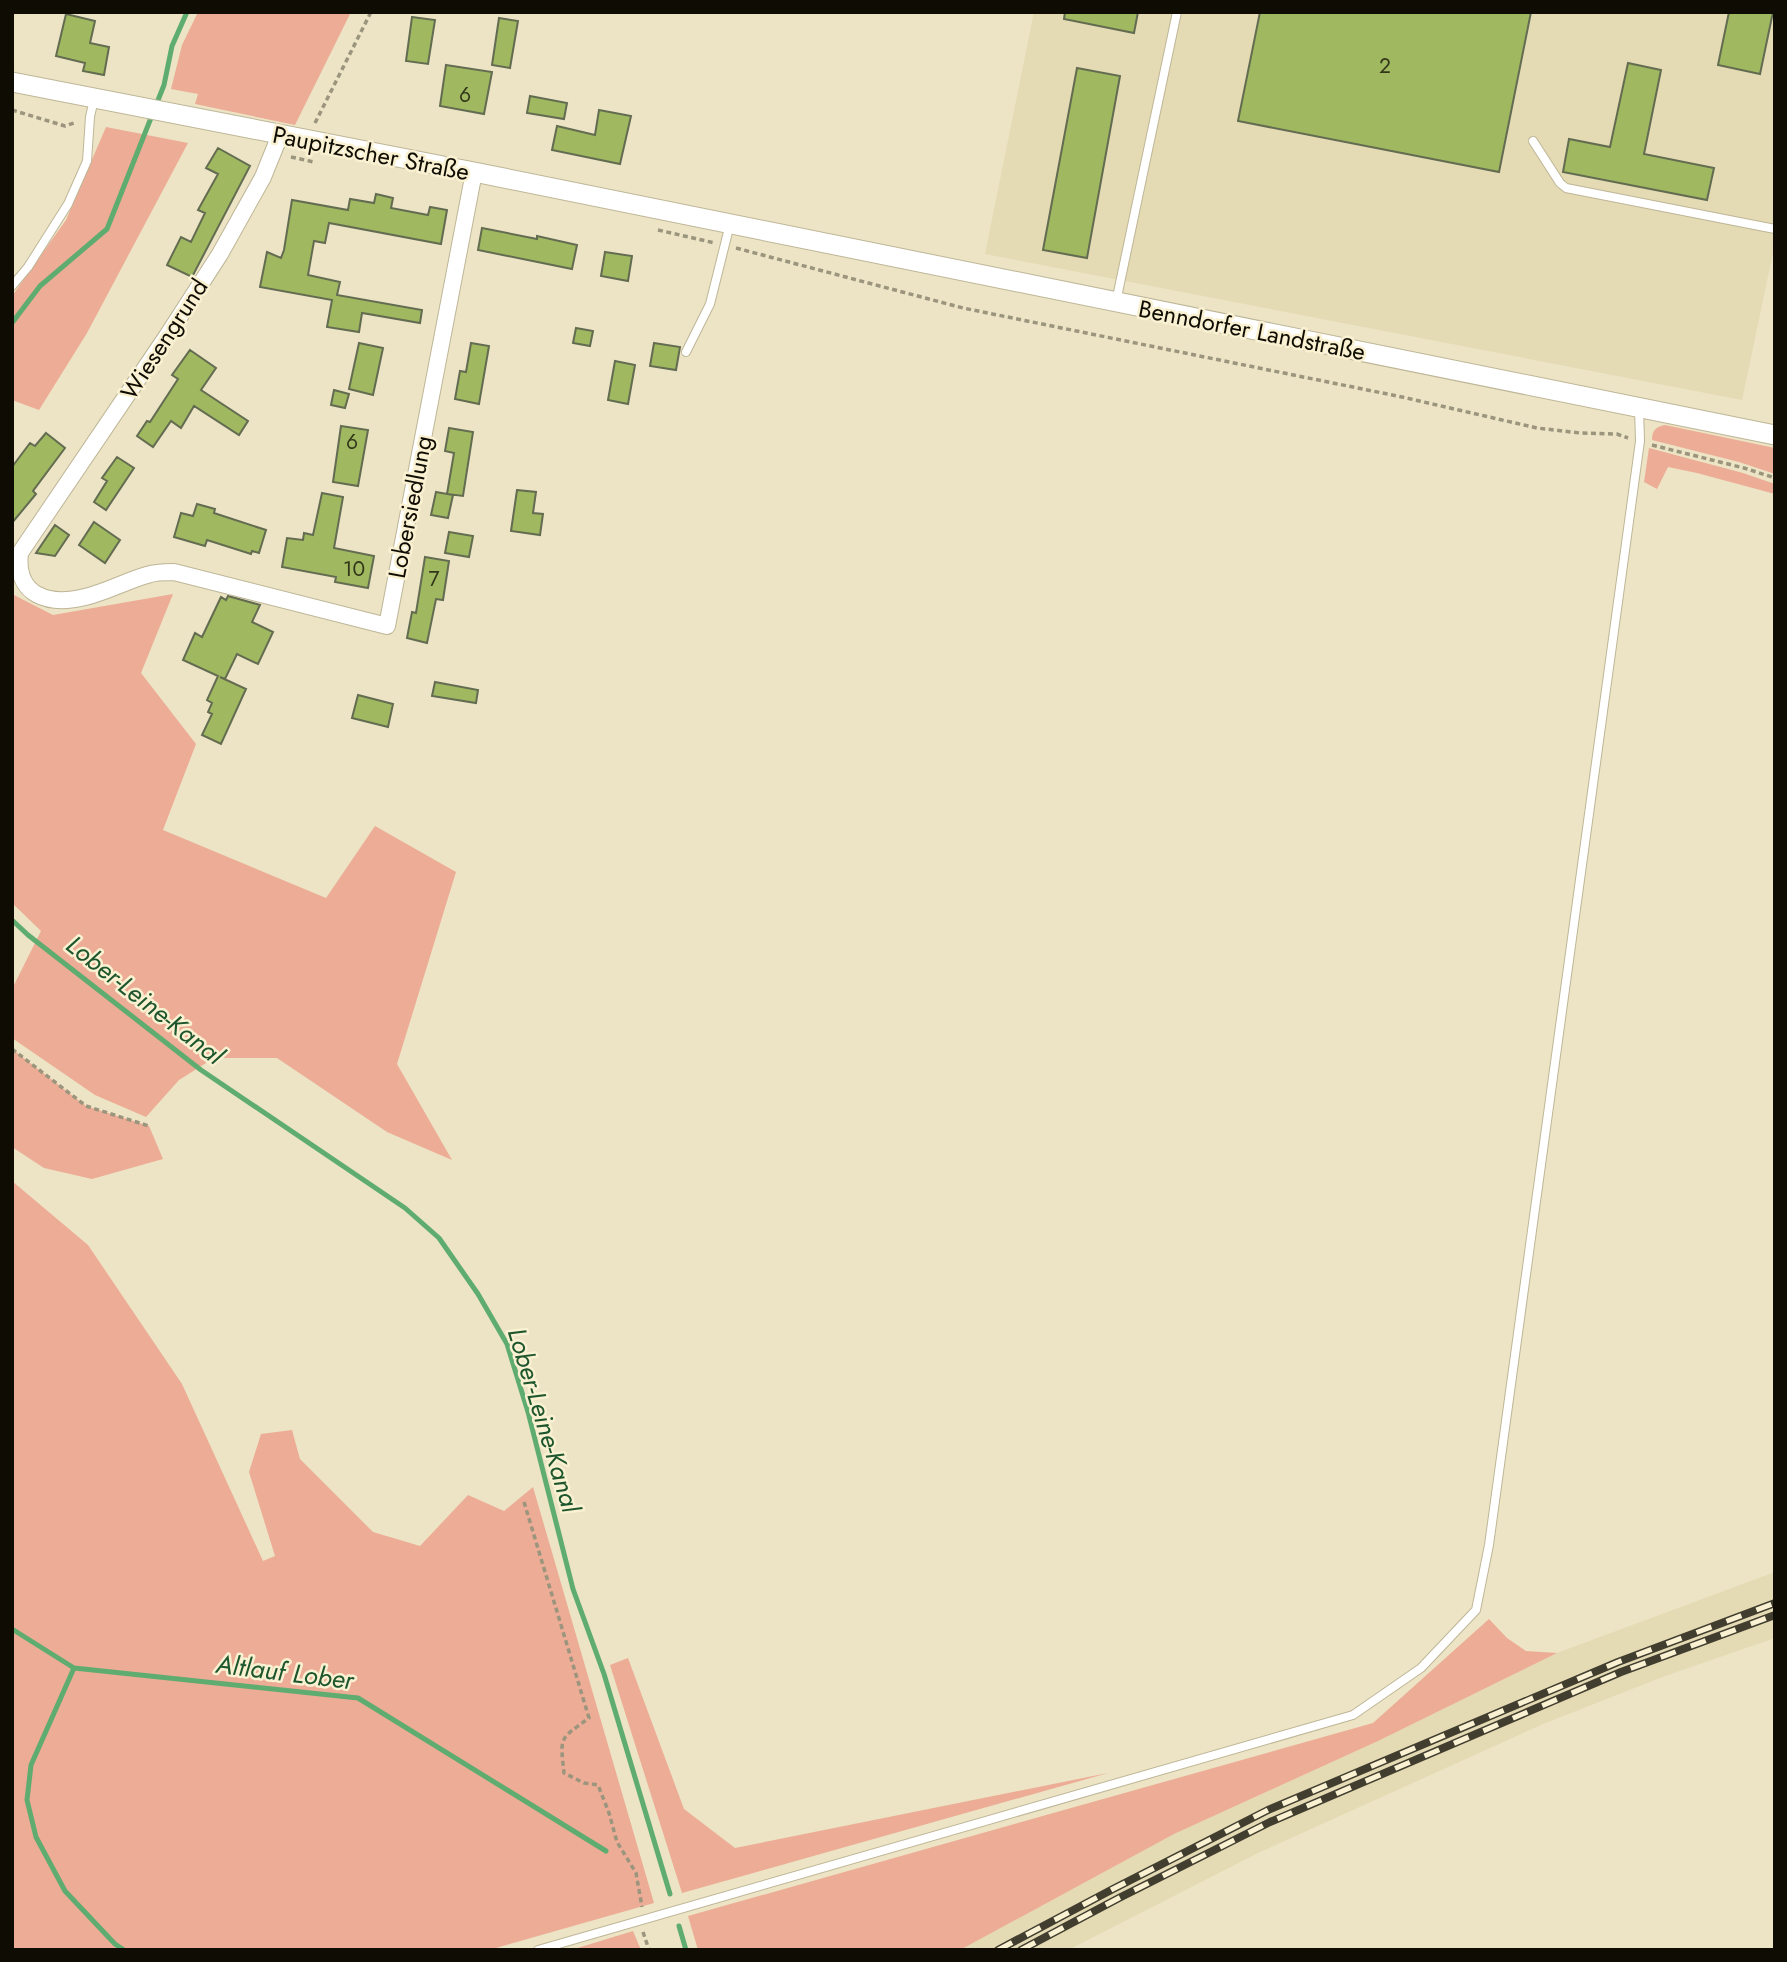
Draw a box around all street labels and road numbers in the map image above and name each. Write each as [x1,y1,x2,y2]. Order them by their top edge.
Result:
street label: Paupitzscher Straße [270,117,472,189]
street label: Wiesengrund [112,272,216,406]
street label: Benndorfer Landstraße [1136,291,1368,369]
street label: Lobersiedlung [379,433,441,581]

